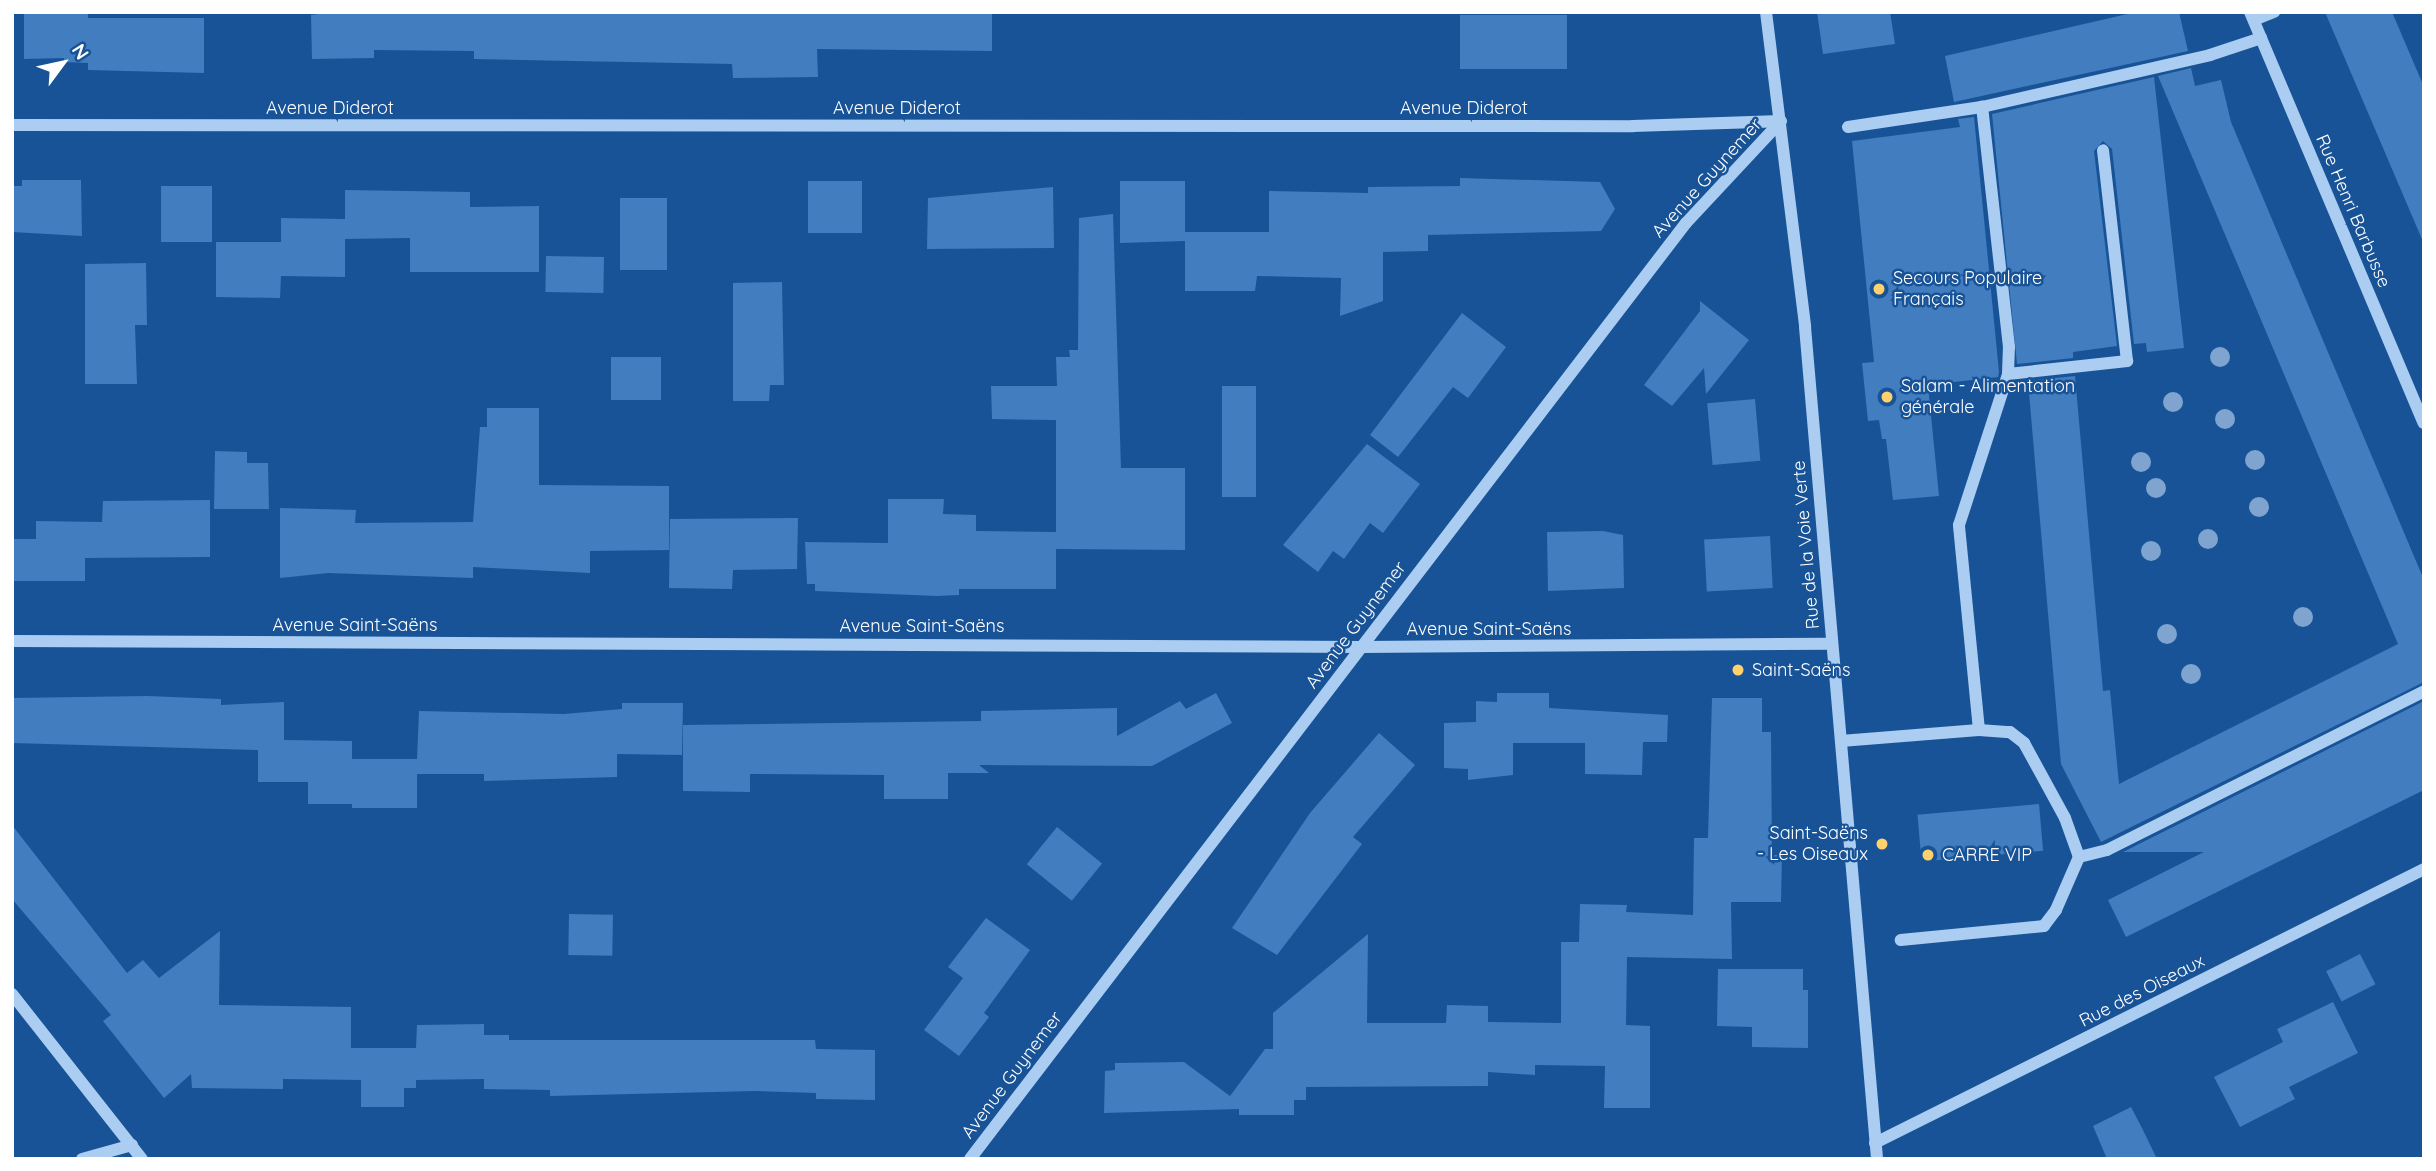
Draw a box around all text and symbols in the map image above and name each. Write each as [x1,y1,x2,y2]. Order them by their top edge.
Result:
north arrow [28,28,98,98]
text: N [67,39,94,64]
street label: Avenue Diderot [266,97,394,119]
street label: Avenue Diderot [833,97,961,119]
street label: Avenue Diderot [1400,97,1528,119]
street label: Avenue Guynemer [1648,114,1766,242]
street label: Rue Henri Barbusse [2311,131,2395,291]
place label: Secours Populaire Français [1893,268,2042,310]
marker: Secours Populaire Français [1871,281,1887,297]
place label: Salam - Alimentation générale [1901,376,2075,418]
marker: Salam - Alimentation générale [1879,389,1895,405]
street label: Rue de la Voie Verte [1788,460,1824,630]
street label: Avenue Guynemer [1301,557,1411,693]
street label: Avenue Saint-Saëns [273,614,437,636]
street label: Avenue Saint-Saëns [840,615,1004,637]
street label: Avenue Saint-Saëns [1407,618,1571,640]
place label: Saint-Saëns [1752,659,1850,681]
marker: Saint-Saëns [1730,662,1746,678]
place label: Saint-Saëns - Les Oiseaux [1757,823,1868,866]
marker: Saint-Saëns - Les Oiseaux [1874,836,1890,852]
place label: CARRE VIP [1942,844,2032,866]
marker: CARRE VIP [1920,847,1936,863]
street label: Rue des Oiseaux [2076,950,2208,1032]
street label: Avenue Guynemer [957,1007,1067,1143]

